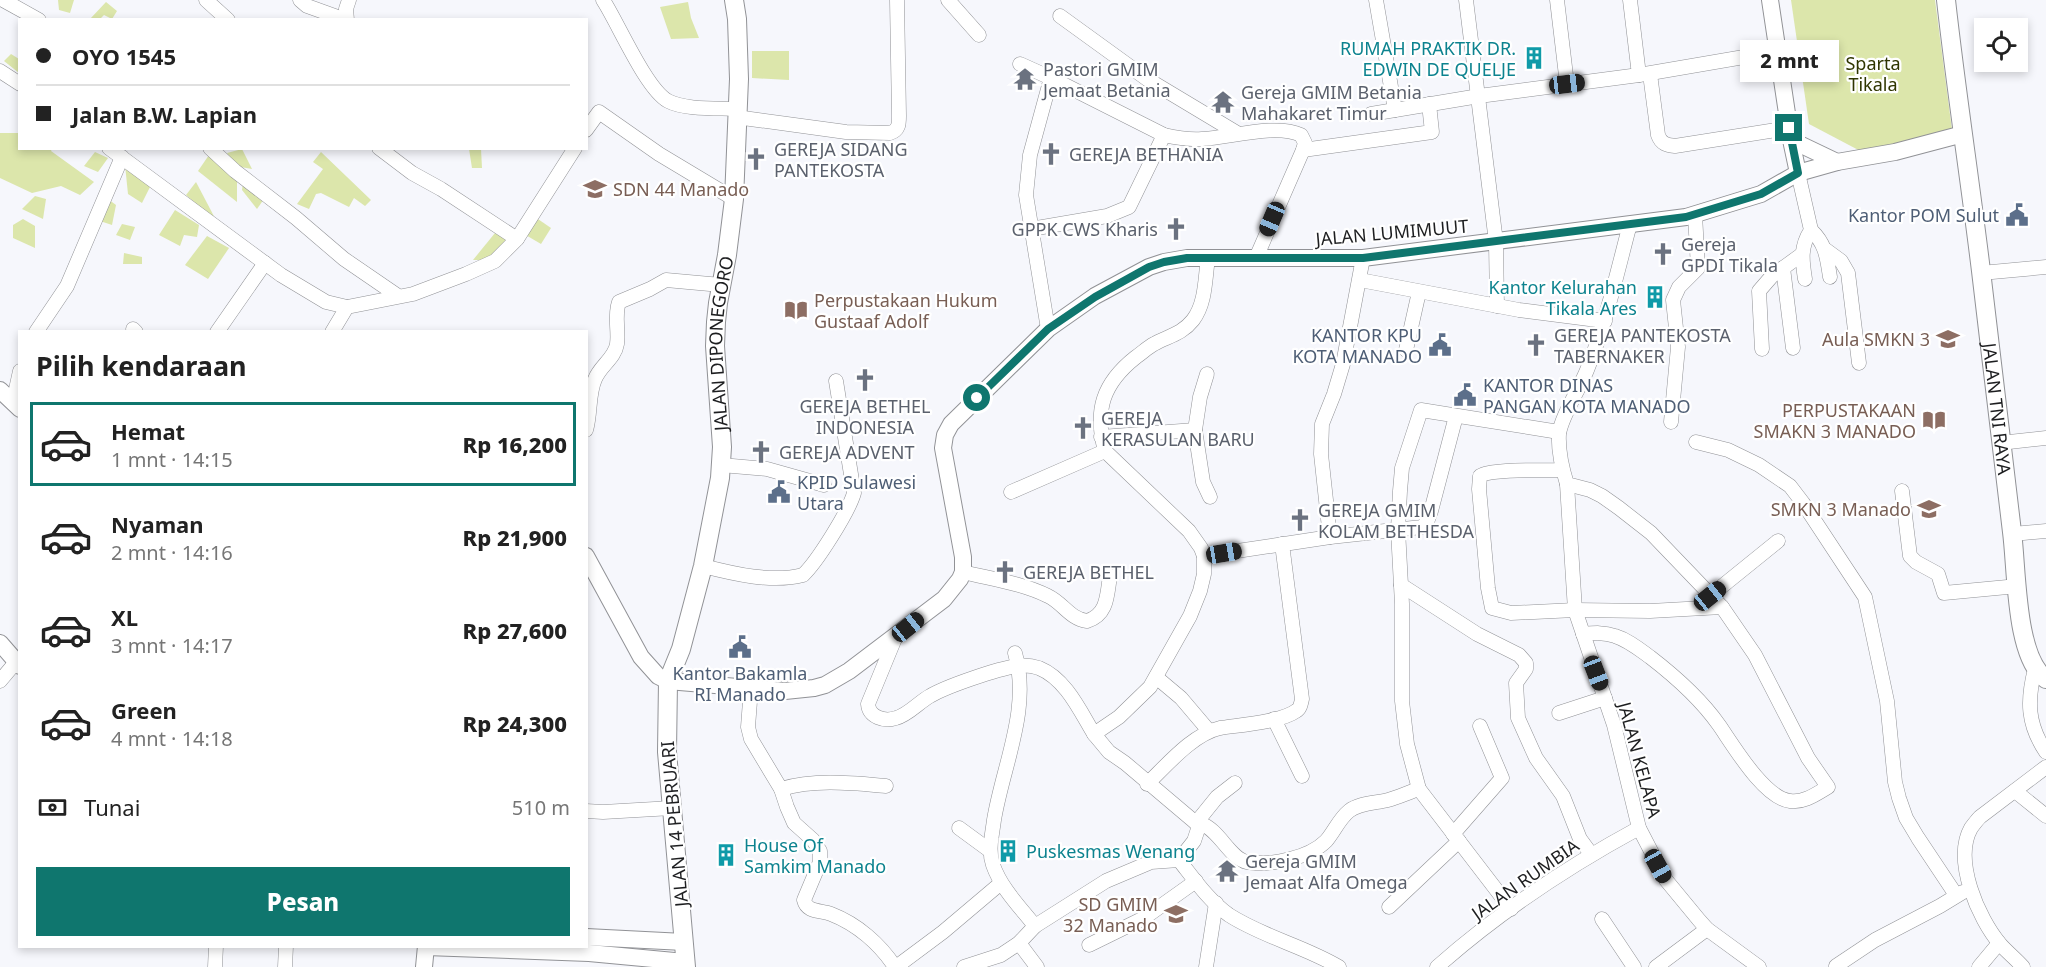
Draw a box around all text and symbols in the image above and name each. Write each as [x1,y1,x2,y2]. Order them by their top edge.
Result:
map controls [1974,18,2028,72]
button: locate [1974,18,2028,72]
place label: RUMAH PRAKTIK DR. EDWIN DE QUELJE [1340,36,1516,81]
text: OYO 1545 [72,41,176,71]
callout: 2 mnt [1740,41,1838,83]
building icon: RUMAH PRAKTIK DR. EDWIN DE QUELJE [1521,45,1547,71]
text: 2 mnt [1760,47,1819,74]
park label: Sparta Tikala [1845,51,1901,96]
place label: Pastori GMIM Jemaat Betania [1041,57,1171,102]
temple icon: Pastori GMIM Jemaat Betania [1012,66,1038,92]
car [1548,73,1586,95]
place label: Gereja GMIM Betania Mahakaret Timur [1241,80,1422,125]
temple icon: Gereja GMIM Betania Mahakaret Timur [1210,89,1236,115]
text: Jalan B.W. Lapian [72,99,257,129]
route end [1775,114,1802,141]
place label: GEREJA SIDANG PANTEKOSTA [774,137,908,182]
church icon: GEREJA BETHANIA [1038,141,1064,167]
place label: GEREJA BETHANIA [1069,142,1224,166]
church icon: GEREJA SIDANG PANTEKOSTA [743,146,769,172]
school or university icon: SDN 44 Manado [582,176,608,202]
place label: SDN 44 Manado [613,177,749,201]
car [1257,199,1287,239]
public building icon: Kantor POM Sulut [2004,202,2030,228]
place label: Kantor POM Sulut [1848,203,1999,227]
street label: JALAN LUMIMUUT [1313,213,1469,251]
church icon: GPPK CWS Kharis [1163,216,1189,242]
place label: GPPK CWS Kharis [1012,217,1158,241]
place label: Gereja GPDI Tikala [1681,232,1778,277]
church icon: Gereja GPDI Tikala [1650,241,1676,267]
street label: JALAN DIPONEGORO [703,254,739,434]
place label: Kantor Kelurahan Tikala Ares [1489,275,1637,320]
building icon: Kantor Kelurahan Tikala Ares [1642,284,1668,310]
place label: Perpustakaan Hukum Gustaaf Adolf [814,288,998,333]
library icon: Perpustakaan Hukum Gustaaf Adolf [783,297,809,323]
place label: KANTOR KPU KOTA MANADO [1293,323,1422,368]
place label: GEREJA PANTEKOSTA TABERNAKER [1554,323,1731,368]
school or university icon: Aula SMKN 3 [1935,326,1961,352]
place label: Aula SMKN 3 [1822,327,1930,351]
public building icon: KANTOR KPU KOTA MANADO [1427,332,1453,358]
church icon: GEREJA PANTEKOSTA TABERNAKER [1523,332,1549,358]
street label: JALAN TNI RAYA [1978,340,2017,476]
text: Pilih kendaraan [36,347,247,384]
church icon: GEREJA BETHEL INDONESIA [852,367,878,393]
place label: KANTOR DINAS PANGAN KOTA MANADO [1483,373,1691,418]
public building icon: KANTOR DINAS PANGAN KOTA MANADO [1452,382,1478,408]
route start [963,384,990,411]
place label: GEREJA BETHEL INDONESIA [800,394,931,439]
place label: PERPUSTAKAAN SMAKN 3 MANADO [1754,398,1916,443]
place label: GEREJA KERASULAN BARU [1101,406,1255,451]
library icon: PERPUSTAKAAN SMAKN 3 MANADO [1921,407,1947,433]
church icon: GEREJA KERASULAN BARU [1070,415,1096,441]
text: Hemat [111,416,185,446]
icon: car [39,417,93,471]
text: Rp 16,200 [463,429,567,459]
church icon: GEREJA ADVENT [748,439,774,465]
place label: GEREJA ADVENT [779,440,914,464]
text: 1 mnt · 14:15 [111,446,233,473]
place label: KPID Sulawesi Utara [797,470,916,515]
public building icon: KPID Sulawesi Utara [766,479,792,505]
school or university icon: SMKN 3 Manado [1916,496,1942,522]
place label: SMKN 3 Manado [1771,497,1911,521]
place label: GEREJA GMIM KOLAM BETHESDA [1318,498,1475,543]
church icon: GEREJA GMIM KOLAM BETHESDA [1287,507,1313,533]
text: Nyaman [111,509,204,539]
icon: car [39,510,93,564]
text: Rp 21,900 [463,522,567,552]
text: 2 mnt · 14:16 [111,539,233,566]
car [1205,541,1243,565]
church icon: GEREJA BETHEL [992,559,1018,585]
place label: GEREJA BETHEL [1023,560,1154,584]
car [1690,578,1730,614]
text: XL [111,602,138,632]
icon: car [39,603,93,657]
car [888,609,928,645]
text: Rp 27,600 [463,615,567,645]
text: 3 mnt · 14:17 [111,632,233,659]
public building icon: Kantor Bakamla RI Manado [727,634,753,660]
car [1581,653,1611,693]
place label: Kantor Bakamla RI Manado [673,661,807,706]
text: Green [111,695,177,725]
icon: car [39,696,93,750]
street label: JALAN KELAPA [1612,697,1667,821]
text: Rp 24,300 [463,708,567,738]
text: 4 mnt · 14:18 [111,725,233,752]
street label: JALAN 14 PEBRUARI [655,740,693,910]
icon: cash [36,791,69,824]
text: Tunai [84,792,140,822]
text: 510 m [512,794,570,821]
place label: House Of Samkim Manado [744,833,886,878]
street label: JALAN RUMBIA [1465,833,1584,926]
building icon: Puskesmas Wenang [995,838,1021,864]
place label: Puskesmas Wenang [1026,839,1195,863]
building icon: House Of Samkim Manado [713,842,739,868]
car [1641,846,1675,886]
place label: Gereja GMIM Jemaat Alfa Omega [1243,849,1408,894]
temple icon: Gereja GMIM Jemaat Alfa Omega [1214,858,1240,884]
button: Pesan [36,867,570,936]
place label: SD GMIM 32 Manado [1063,892,1158,937]
school or university icon: SD GMIM 32 Manado [1163,901,1189,927]

